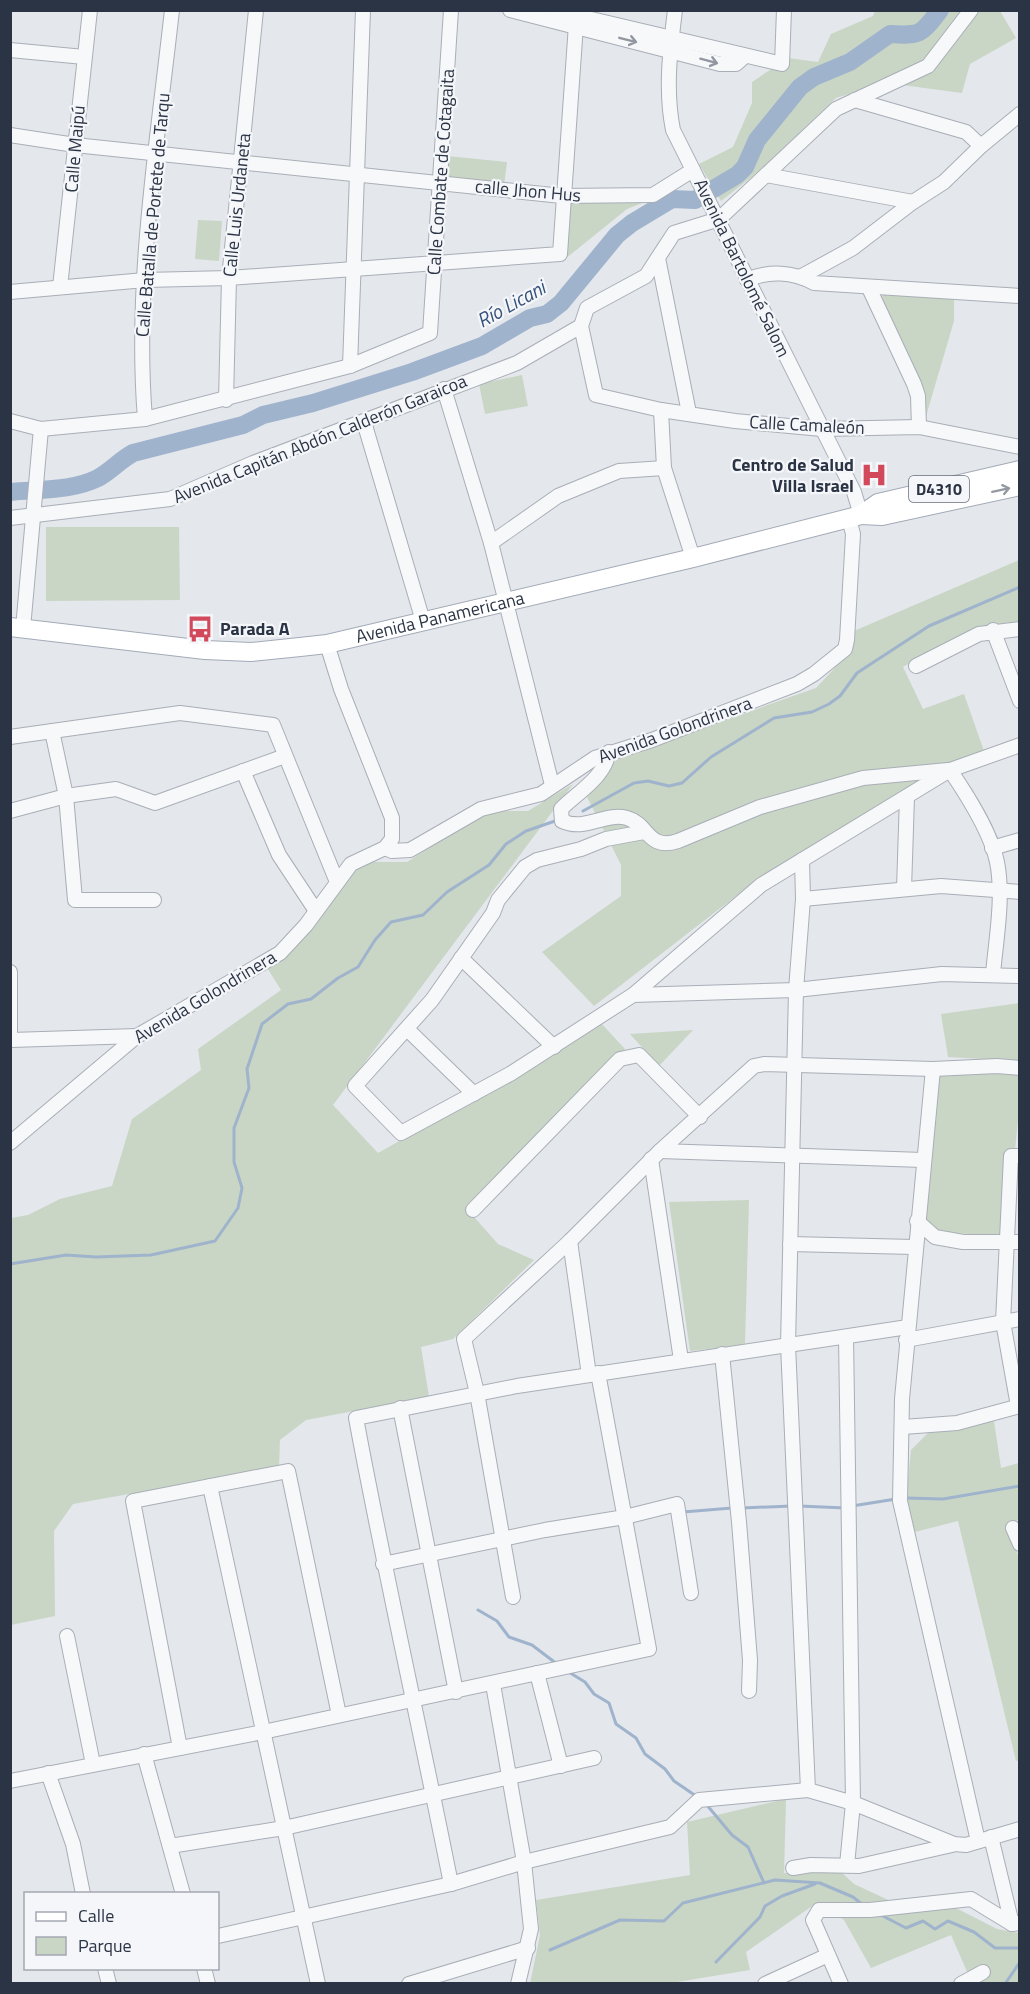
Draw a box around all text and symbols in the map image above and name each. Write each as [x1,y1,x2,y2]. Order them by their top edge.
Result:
one-way arrow [618,34,637,46]
one-way arrow [699,55,718,67]
street label: Calle Combate de Cotagaita [420,68,461,276]
street label: Calle Batalla de Portete de Tarqu [128,92,177,338]
street label: Calle Maipú [57,104,92,194]
street label: Calle Luis Urdaneta [216,132,257,278]
street label: calle Jhon Hus [474,172,582,209]
street label: Avenida Bartolomé Salom [687,174,797,362]
water label: Río Licani [471,271,553,335]
street label: Avenida Capitán Abdón Calderón Garaicoa [169,367,471,510]
street label: Calle Camaleón [749,408,865,441]
place label: Centro de Salud Villa Israel [732,451,854,499]
hospital icon: Centro de Salud Villa Israel [859,460,889,490]
road number: D4310 [909,476,969,502]
one-way arrow [991,484,1010,496]
street label: Avenida Panamericana [353,584,527,650]
bus stop icon: Parada A [185,614,215,644]
place label: Parada A [220,615,290,642]
street label: Avenida Golondrinera [594,689,755,770]
street label: Avenida Golondrinera [128,943,281,1050]
legend [24,1892,219,1970]
text: Calle [78,1902,114,1929]
text: Parque [78,1932,132,1959]

